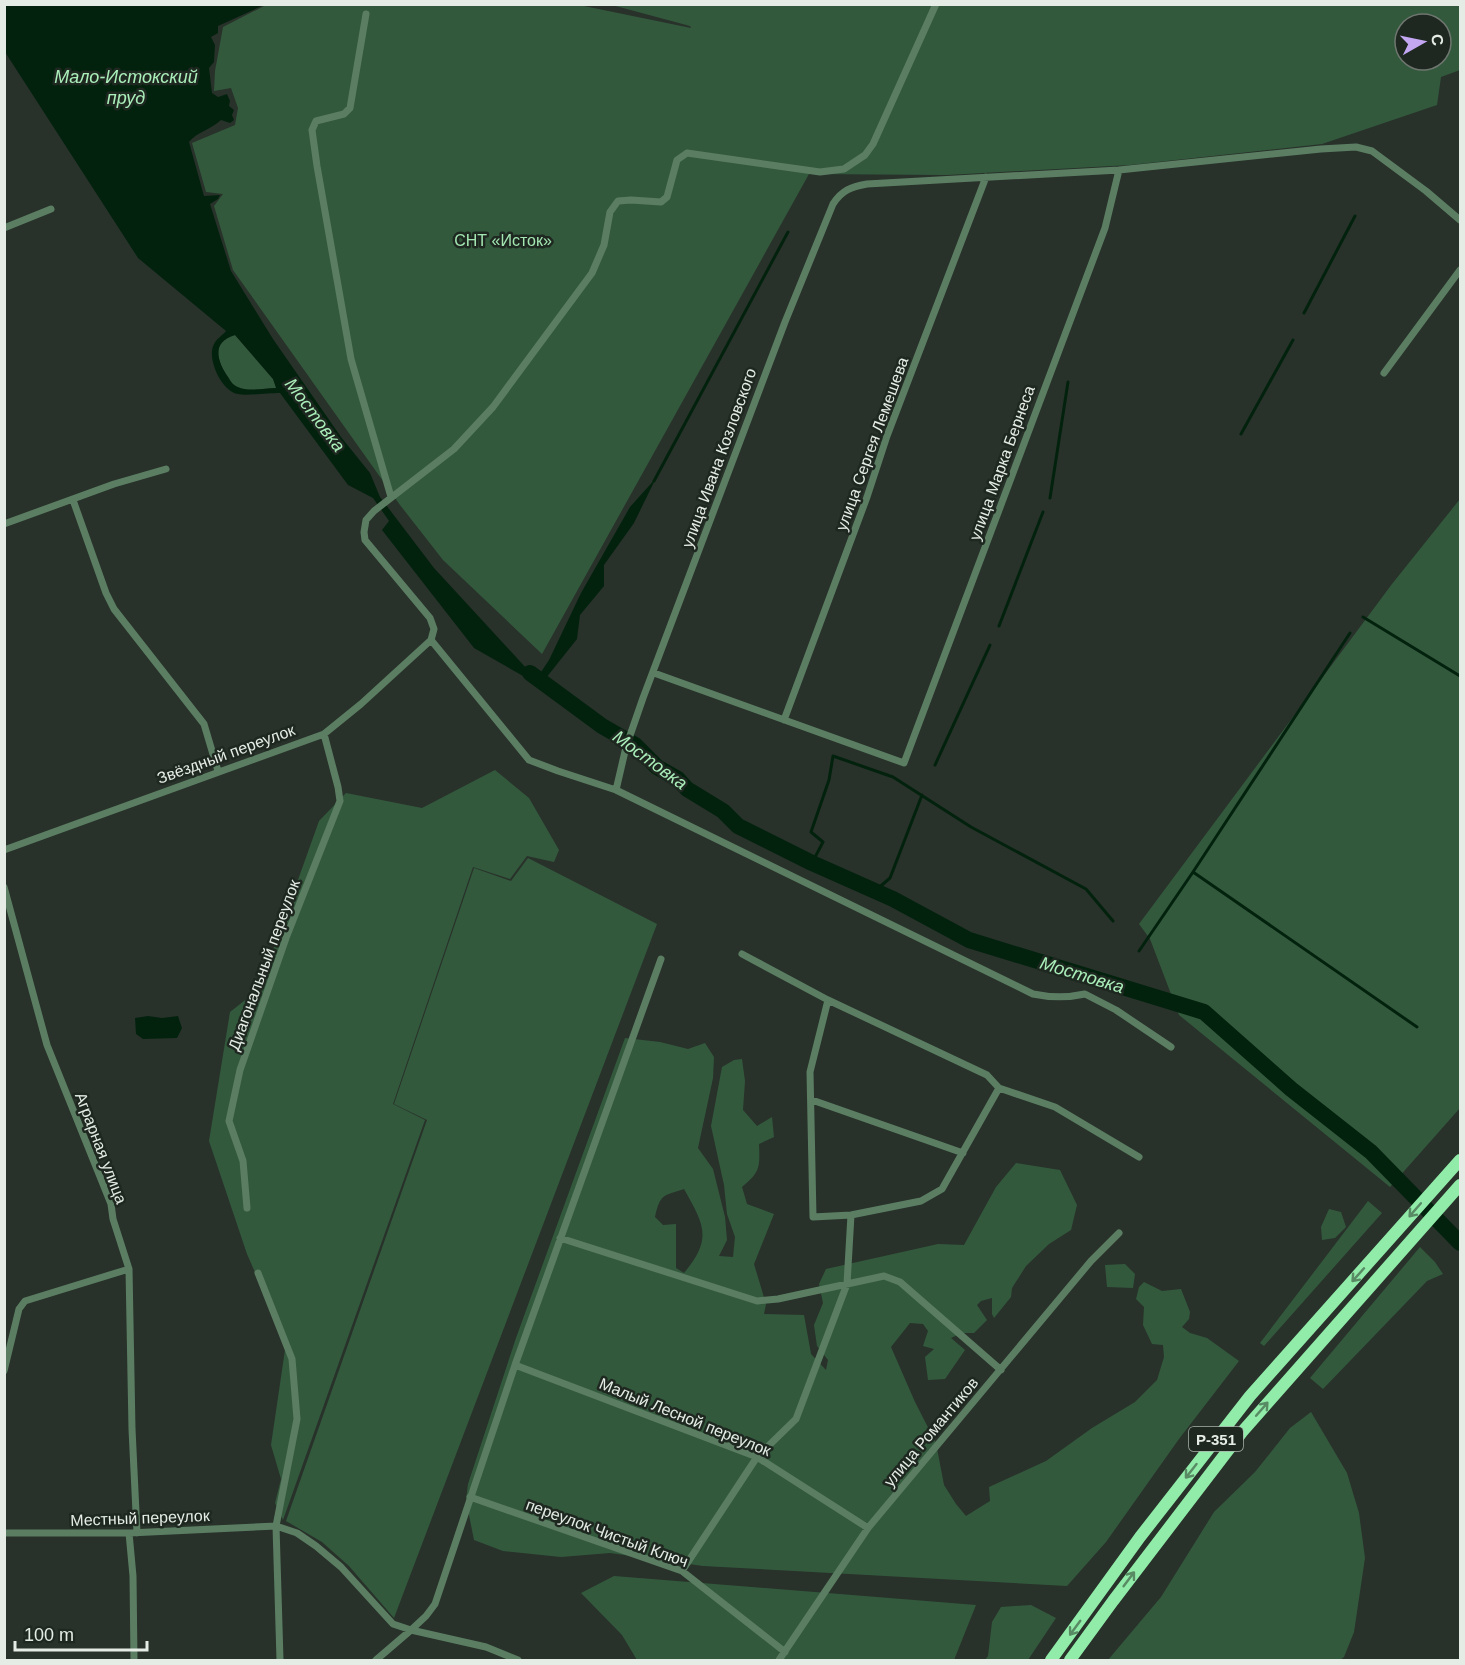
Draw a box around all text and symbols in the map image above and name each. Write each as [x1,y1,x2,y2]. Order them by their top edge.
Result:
north arrow [1393,12,1453,72]
text: С [1428,33,1447,47]
water label: Мало-Истокский пруд [54,67,198,108]
park label: СНТ «Исток» [454,232,552,249]
street label: улица Сергея Лемешева [833,355,911,533]
street label: улица Ивана Козловского [679,366,759,550]
water label: Мостовка [281,374,349,456]
street label: улица Марка Бернеса [966,383,1038,543]
street label: Звёздный переулок [155,721,298,787]
water label: Мостовка [609,726,691,794]
street label: Диагональный переулок [225,876,303,1053]
water label: Мостовка [1038,953,1126,997]
street label: Аграрная улица [72,1090,130,1206]
one-way arrow [1408,1202,1422,1217]
one-way arrow [1351,1267,1365,1282]
street label: улица Романтиков [880,1374,982,1490]
street label: Малый Лесной переулок [597,1375,774,1460]
one-way arrow [1255,1401,1268,1417]
road number: Р-351 [1189,1427,1243,1451]
one-way arrow [1185,1463,1197,1479]
street label: переулок Чистый Ключ [524,1496,690,1570]
street label: Местный переулок [70,1507,211,1529]
one-way arrow [1122,1572,1135,1588]
scale bar [15,1614,147,1652]
one-way arrow [1068,1619,1081,1635]
text: 100 m [24,1625,74,1645]

